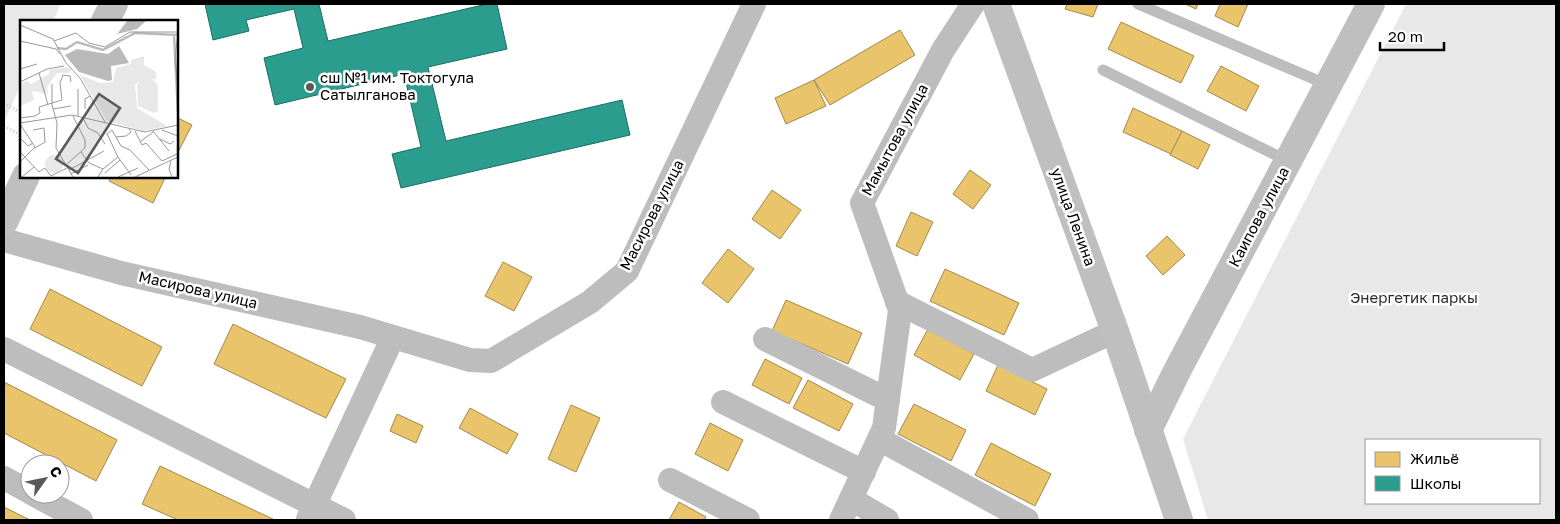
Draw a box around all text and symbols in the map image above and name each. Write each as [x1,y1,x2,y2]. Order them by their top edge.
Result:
inset map [20,20,178,178]
scale bar [1380,20,1444,52]
text: 20 m [1388,27,1423,45]
place label: сш №1 им. Токтогула Сатылганова [320,68,474,103]
marker: сш №1 им. Токтогула Сатылганова [304,81,316,93]
street label: Мамытова улица [857,81,931,198]
street label: Масирова улица [615,156,687,273]
street label: Каипова улица [1224,163,1292,270]
street label: улица Ленина [1048,165,1100,268]
street label: Масирова улица [137,267,259,311]
park label: Энергетик паркы [1350,288,1478,306]
legend [1365,439,1540,504]
text: Жильё [1410,449,1459,467]
north arrow [20,454,70,504]
text: С [46,463,66,480]
text: Школы [1410,474,1461,492]

